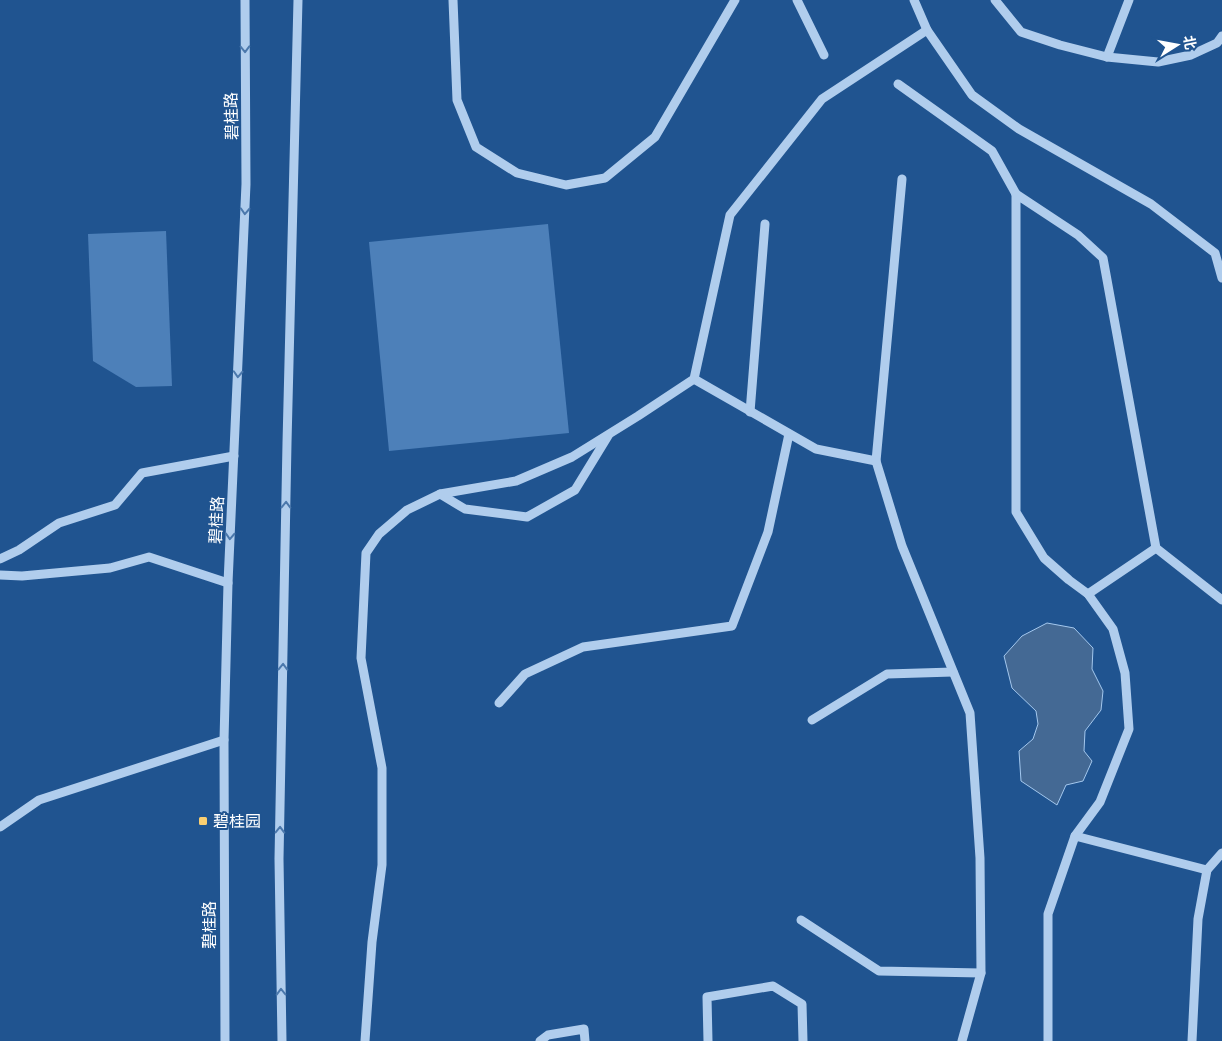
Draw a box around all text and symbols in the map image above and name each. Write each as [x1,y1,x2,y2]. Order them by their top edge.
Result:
north arrow [1152,20,1202,70]
text: 北 [1179,34,1201,51]
one-way arrow [240,45,250,53]
street label: 碧桂路 [220,92,243,140]
one-way arrow [240,208,250,215]
one-way arrow [232,370,243,378]
street label: 碧桂路 [204,495,229,545]
one-way arrow [280,501,291,509]
one-way arrow [225,532,236,540]
one-way arrow [277,663,288,671]
place label: 碧桂园 [213,810,261,833]
marker: 碧桂园 [197,815,209,827]
one-way arrow [275,826,285,834]
street label: 碧桂路 [198,901,221,949]
one-way arrow [275,988,286,996]

